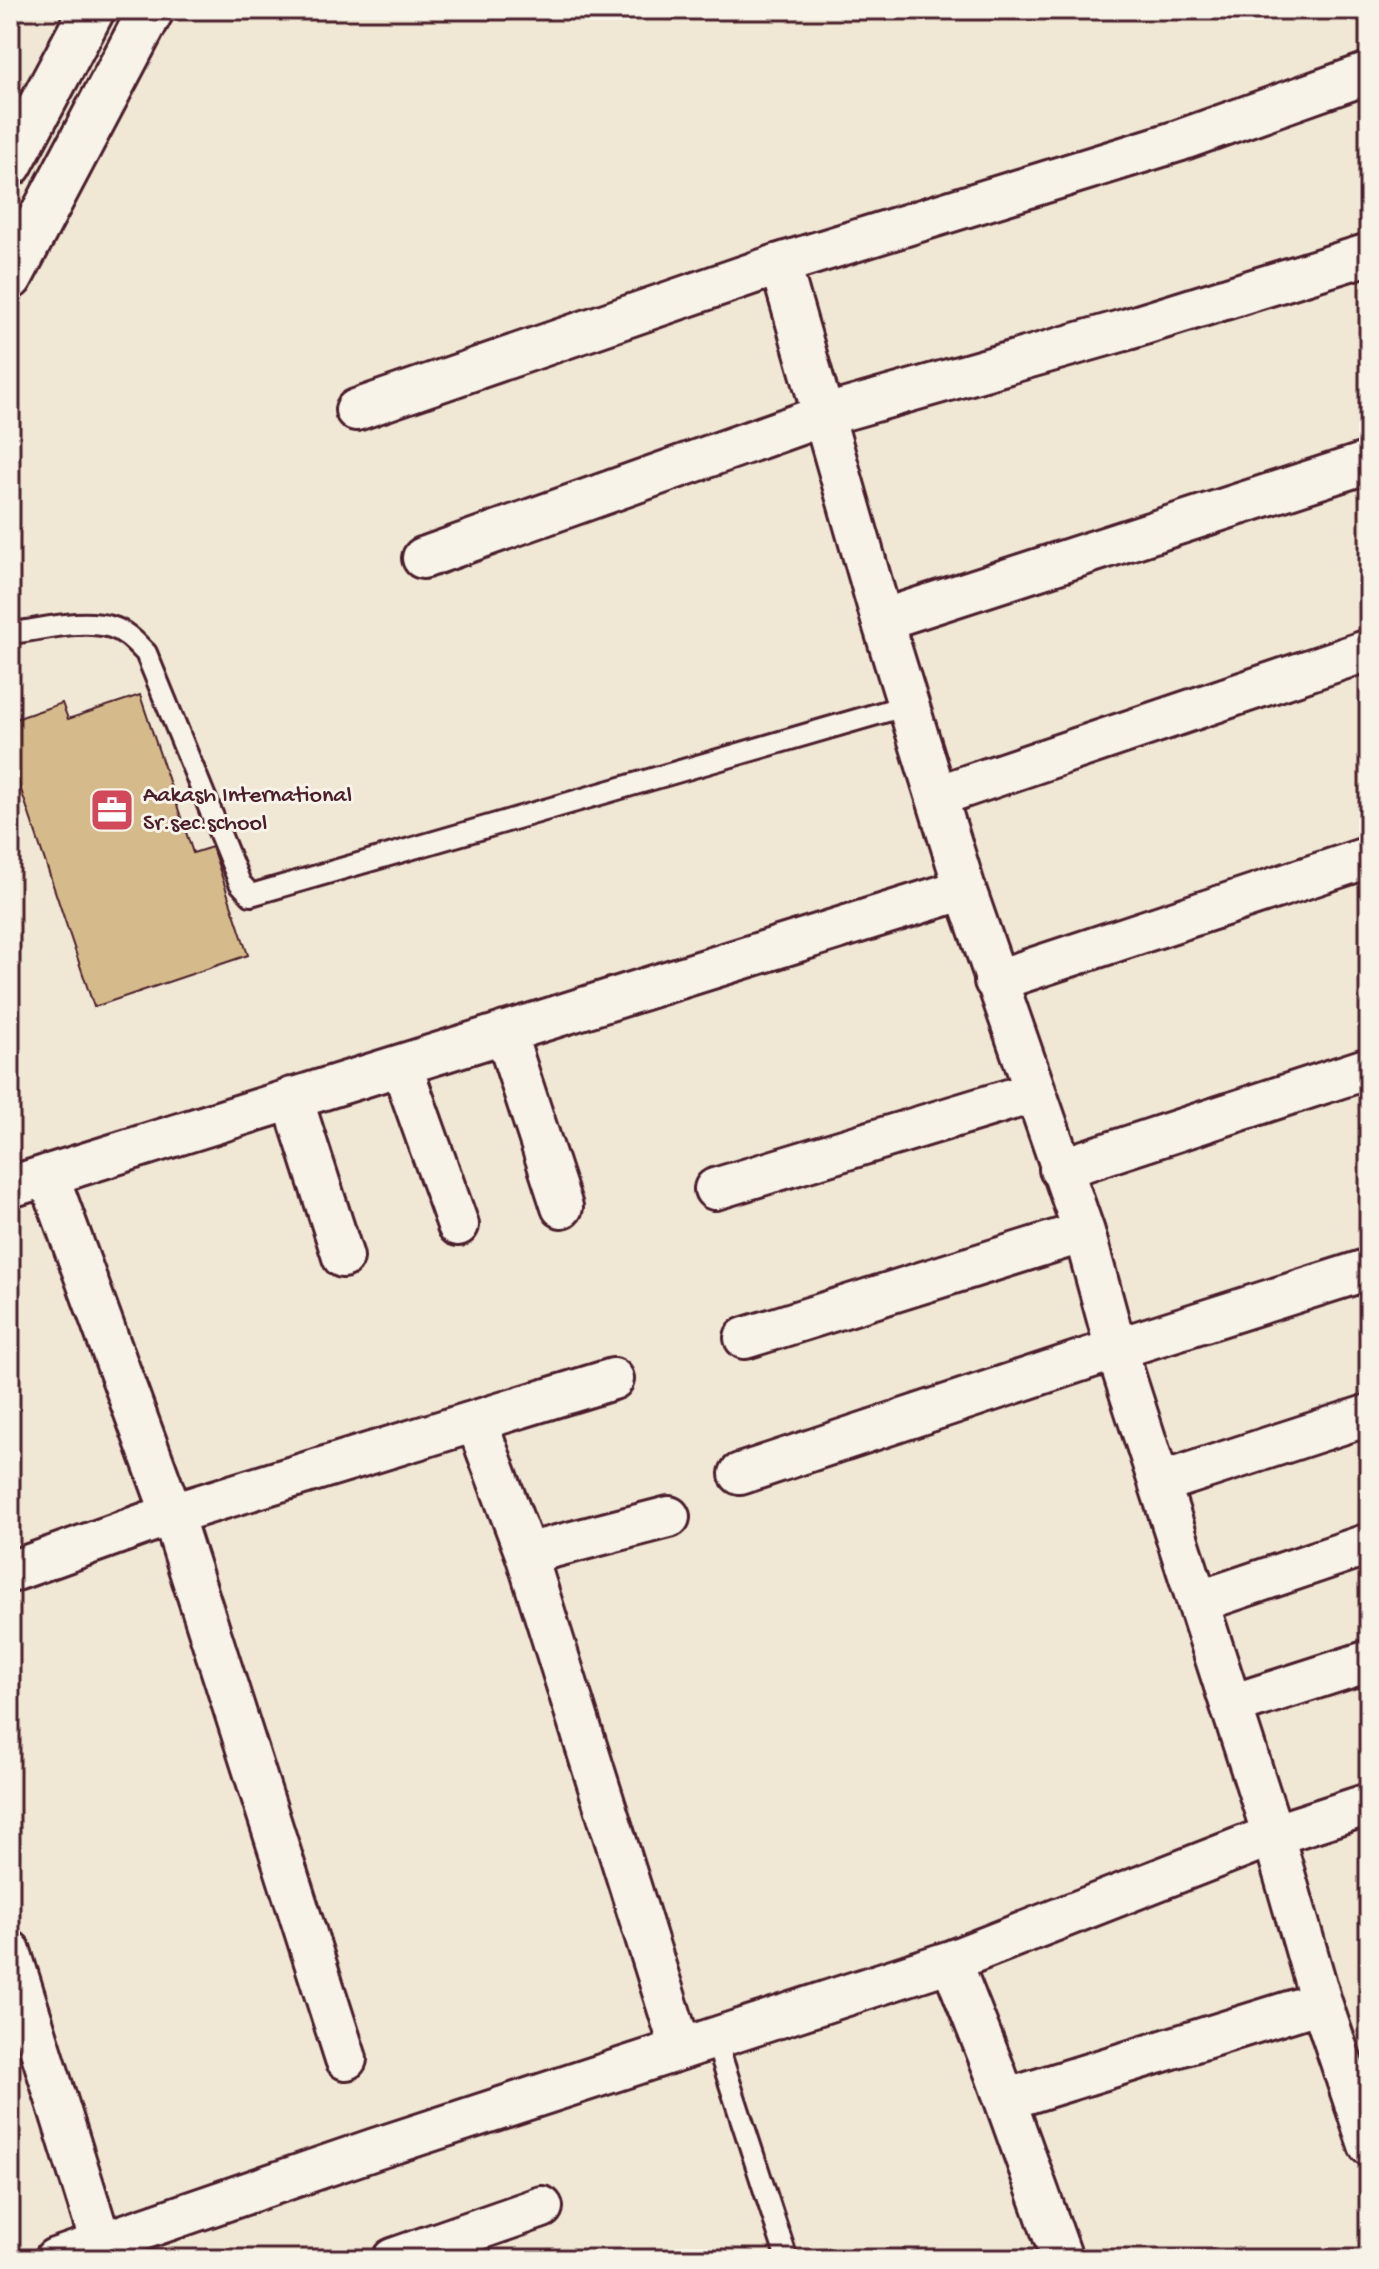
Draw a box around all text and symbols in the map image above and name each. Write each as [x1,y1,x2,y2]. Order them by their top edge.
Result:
place label: Aakash International Sr.sec.school [143,782,352,839]
office icon: Aakash International Sr.sec.school [88,786,136,834]

